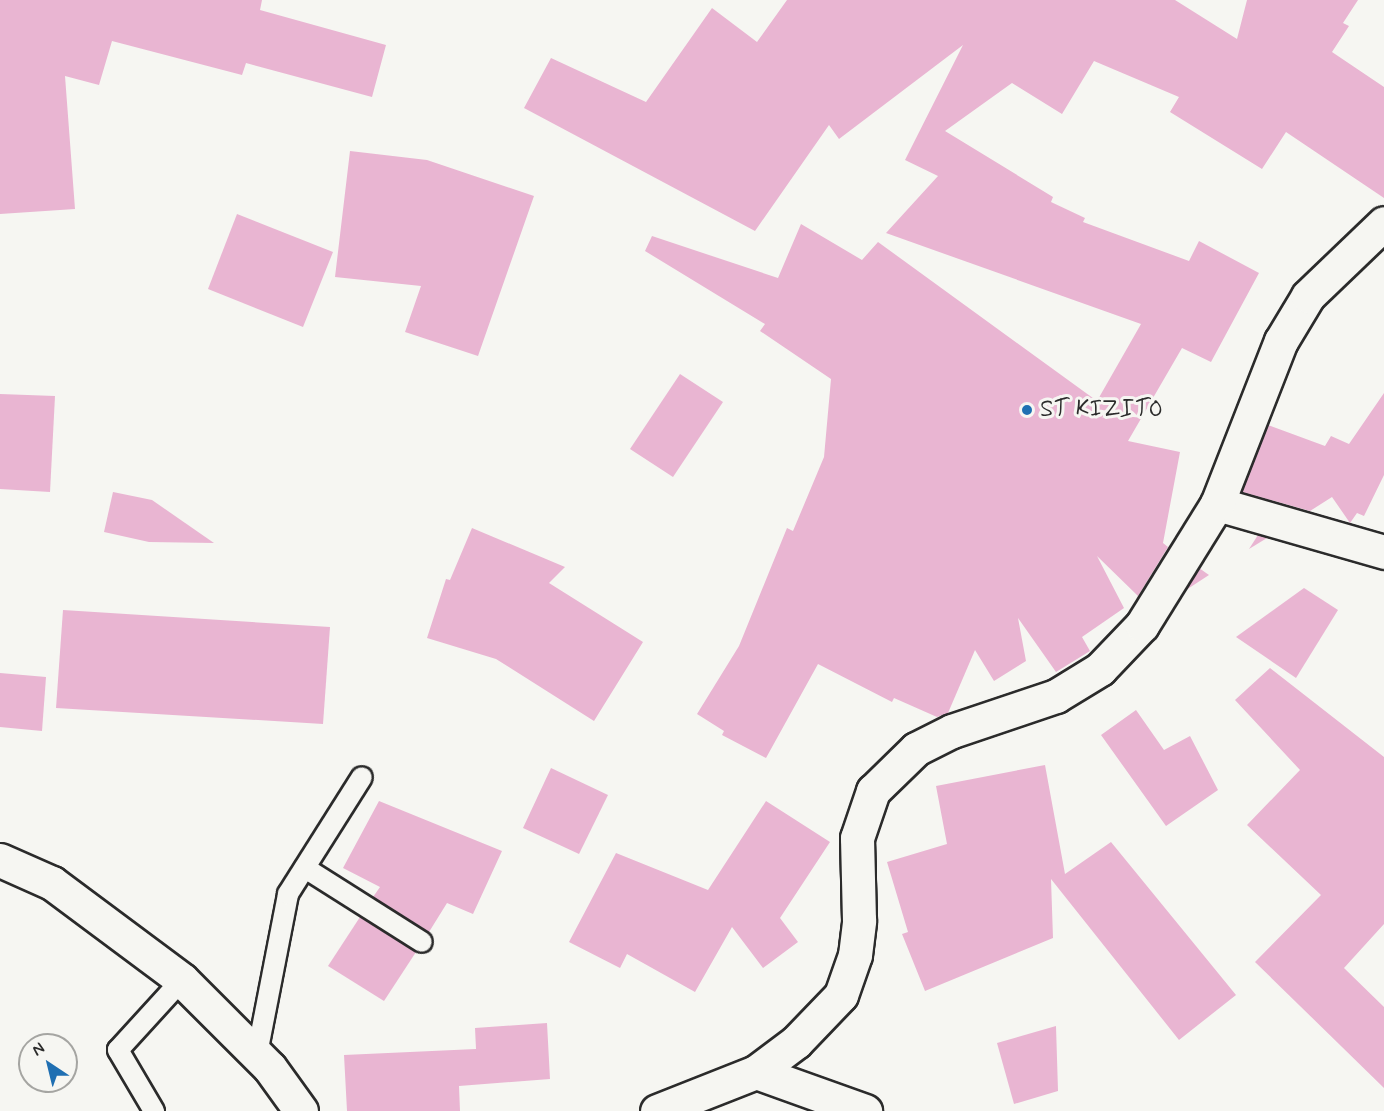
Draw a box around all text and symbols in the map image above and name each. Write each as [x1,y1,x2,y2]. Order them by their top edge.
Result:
place label: ST KIZITO [1040,396,1162,424]
marker: ST KIZITO [1018,401,1036,419]
north arrow [18,1033,78,1093]
text: N [28,1038,49,1061]

